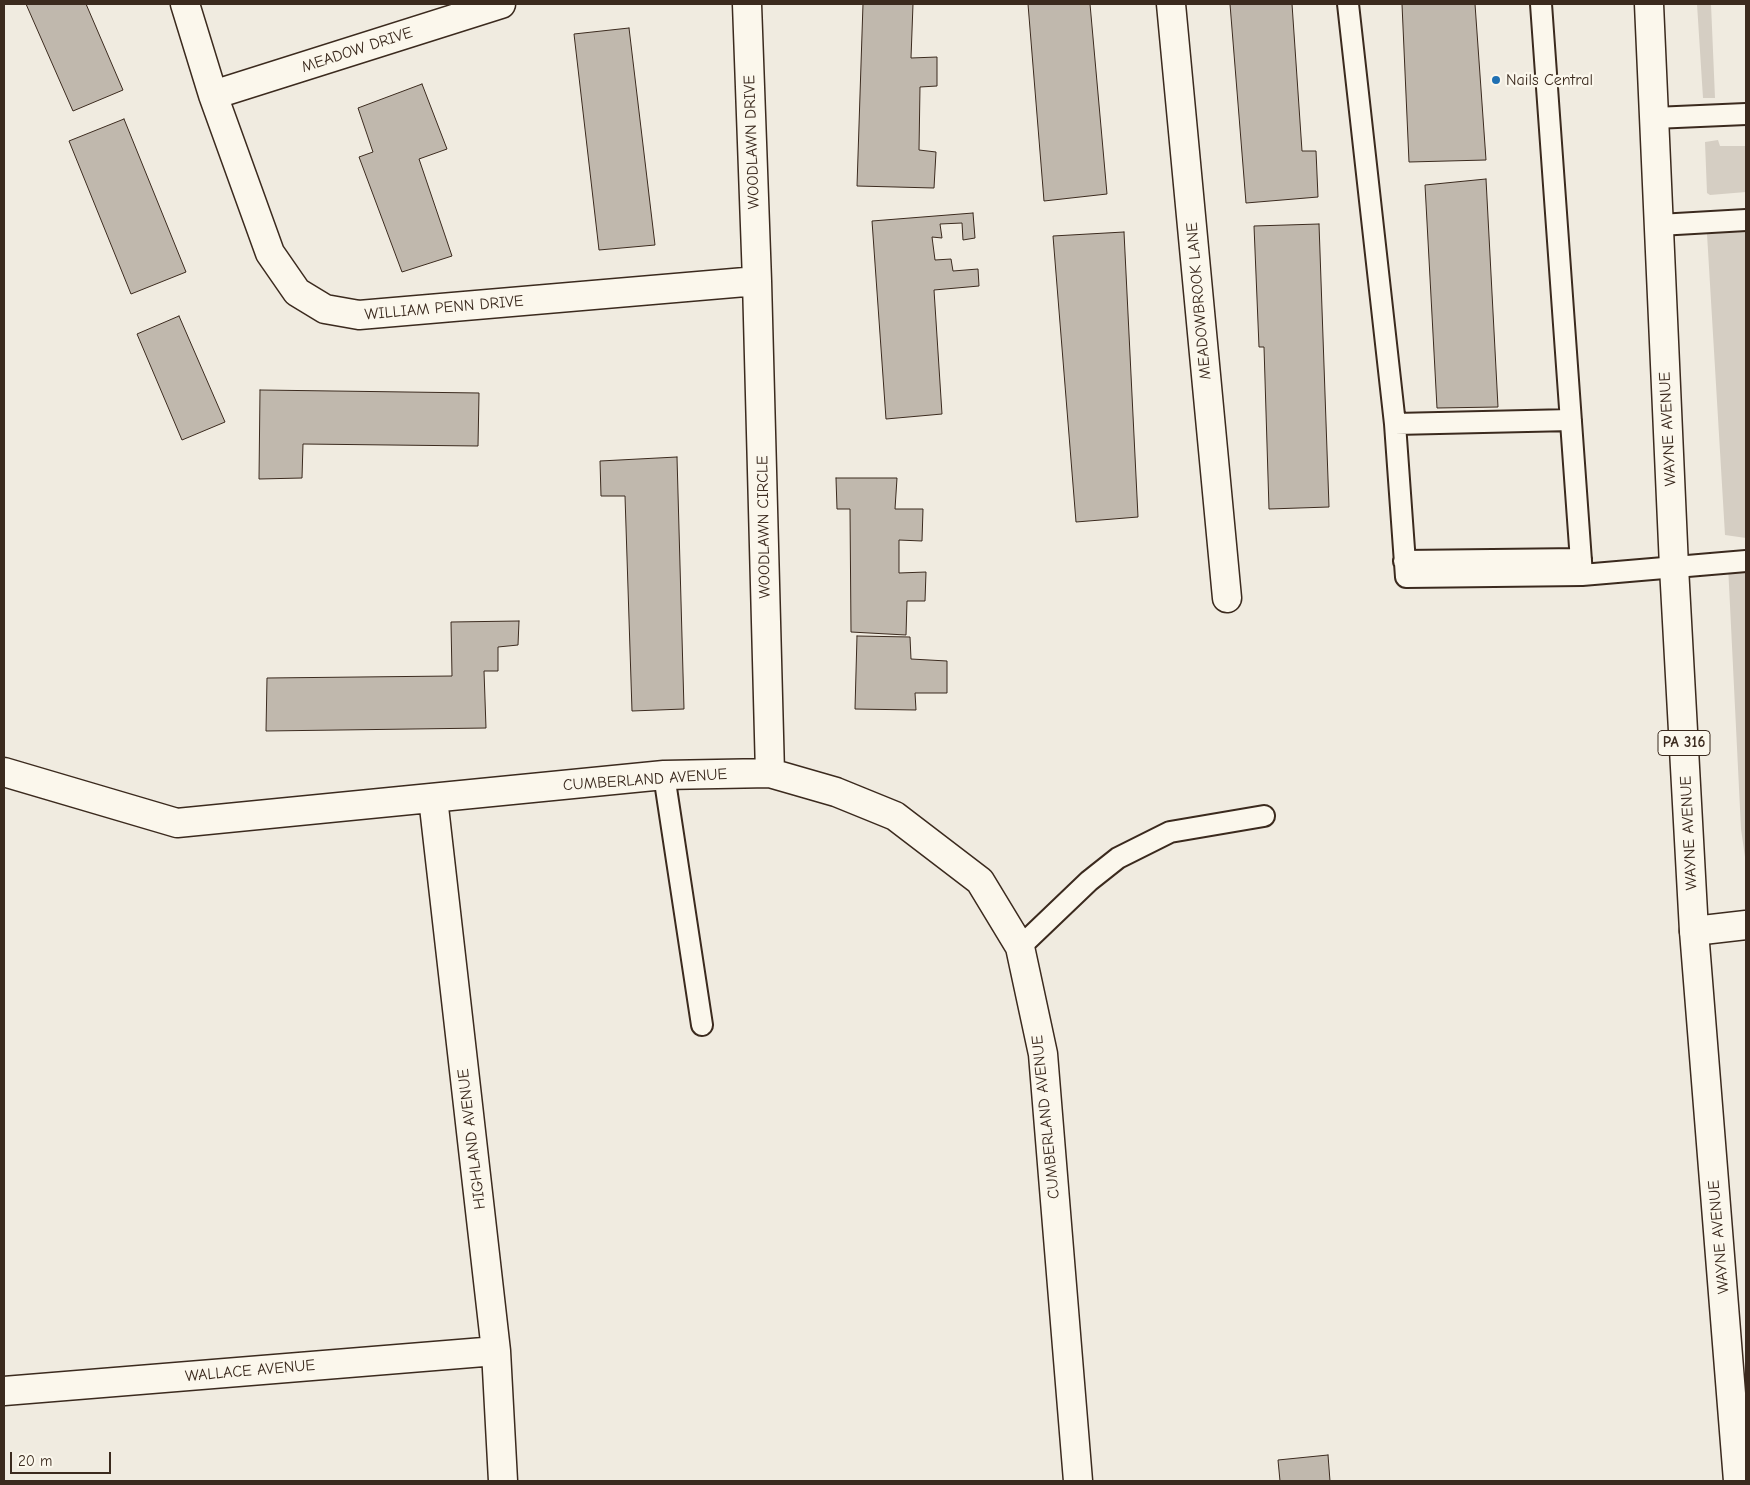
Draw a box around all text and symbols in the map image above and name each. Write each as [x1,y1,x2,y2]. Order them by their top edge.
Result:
street label: MEADOW DRIVE [299,23,415,77]
place label: Nails Central [1506,70,1593,90]
marker: Nails Central [1490,74,1502,86]
street label: WOODLAWN DRIVE [740,75,764,209]
street label: MEADOWBROOK LANE [1183,221,1215,381]
street label: WILLIAM PENN DRIVE [364,291,524,325]
street label: WAYNE AVENUE [1655,371,1681,487]
street label: WOODLAWN CIRCLE [753,455,775,599]
road number: PA 316 [1658,730,1710,756]
street label: CUMBERLAND AVENUE [562,765,728,795]
street label: WAYNE AVENUE [1676,775,1702,891]
street label: CUMBERLAND AVENUE [1028,1034,1064,1200]
street label: HIGHLAND AVENUE [454,1068,490,1210]
street label: WAYNE AVENUE [1704,1179,1734,1295]
street label: WALLACE AVENUE [184,1356,316,1386]
scale bar [12,1442,114,1474]
text: 20 m [18,1452,52,1470]

